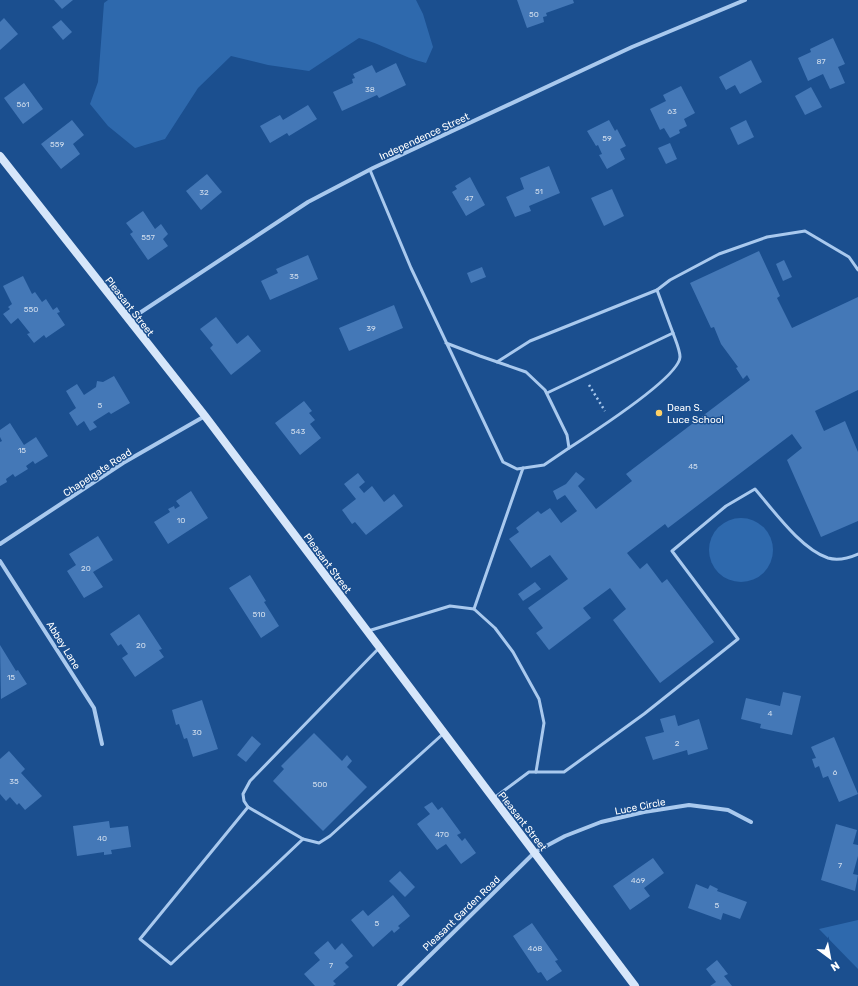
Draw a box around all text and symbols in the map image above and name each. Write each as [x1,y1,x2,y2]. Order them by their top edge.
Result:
house number: 50 [529,10,539,19]
house number: 87 [816,57,826,66]
house number: 38 [365,85,375,94]
house number: 561 [17,100,29,109]
house number: 63 [667,107,677,116]
street label: Independence Street [377,111,471,163]
house number: 59 [602,134,612,143]
house number: 559 [50,140,64,149]
house number: 51 [535,187,543,196]
house number: 32 [199,188,209,197]
house number: 47 [465,194,473,203]
house number: 557 [141,233,155,242]
house number: 35 [289,272,299,281]
street label: Pleasant Street [102,275,156,339]
house number: 550 [24,305,38,314]
house number: 39 [366,324,376,333]
house number: 5 [98,401,103,410]
place label: Dean S. Luce School [667,402,724,426]
marker: Dean S. Luce School [654,408,664,418]
house number: 543 [291,427,305,436]
house number: 15 [18,446,26,455]
street label: Chapelgate Road [61,446,134,499]
house number: 45 [688,462,698,471]
house number: 10 [177,516,185,525]
street label: Pleasant Street [301,531,354,596]
house number: 20 [81,564,91,573]
house number: 510 [252,610,266,619]
street label: Abbey Lane [44,619,83,672]
house number: 20 [136,641,146,650]
house number: 15 [7,673,15,682]
house number: 4 [768,709,773,718]
house number: 30 [192,728,202,737]
house number: 2 [675,739,680,748]
house number: 6 [833,768,838,777]
house number: 35 [9,777,19,786]
house number: 500 [313,780,327,789]
street label: Pleasant Street [495,790,549,854]
street label: Luce Circle [614,796,667,818]
house number: 470 [435,830,449,839]
house number: 40 [97,834,107,843]
house number: 7 [838,861,842,870]
street label: Pleasant Garden Road [421,874,503,954]
house number: 469 [631,876,646,885]
house number: 5 [715,901,720,910]
house number: 5 [375,919,380,928]
north arrow [810,938,850,978]
house number: 468 [528,944,542,953]
text: N [828,958,842,974]
house number: 7 [329,961,333,970]

